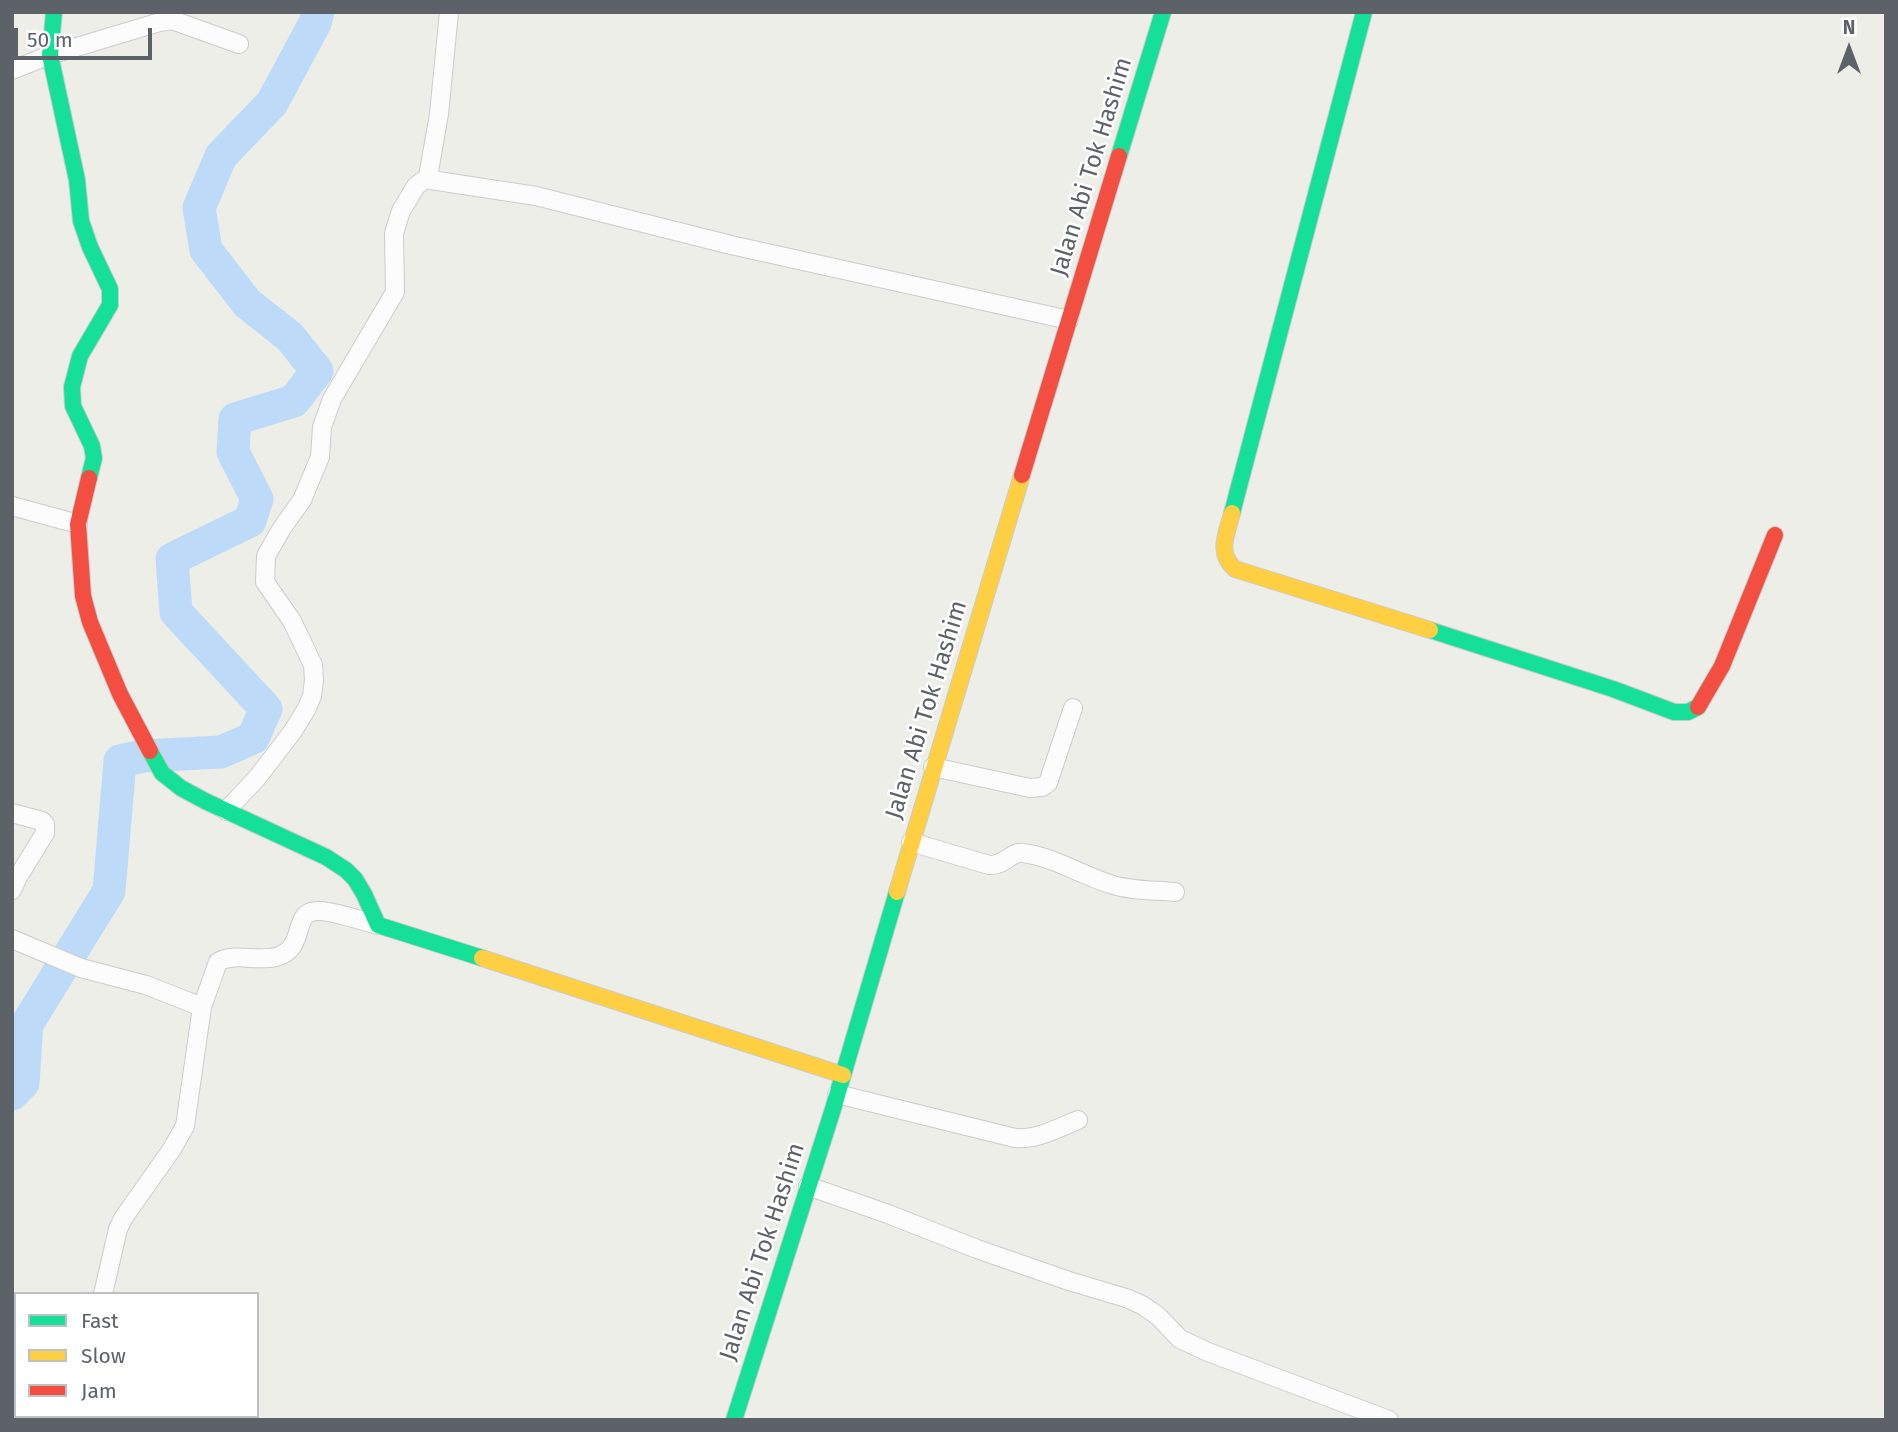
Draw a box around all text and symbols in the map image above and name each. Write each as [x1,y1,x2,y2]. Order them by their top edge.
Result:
scale bar [18,14,156,58]
north arrow [1814,14,1884,84]
text: N [1843,16,1855,39]
text: 50 m [27,27,73,53]
street label: Jalan Abi Tok Hashim [1045,54,1139,280]
street label: Jalan Abi Tok Hashim [880,597,974,823]
street label: Jalan Abi Tok Hashim [714,1140,812,1364]
legend [14,1292,259,1418]
text: Fast [81,1308,119,1334]
text: Slow [81,1343,126,1369]
text: Jam [81,1378,117,1404]

